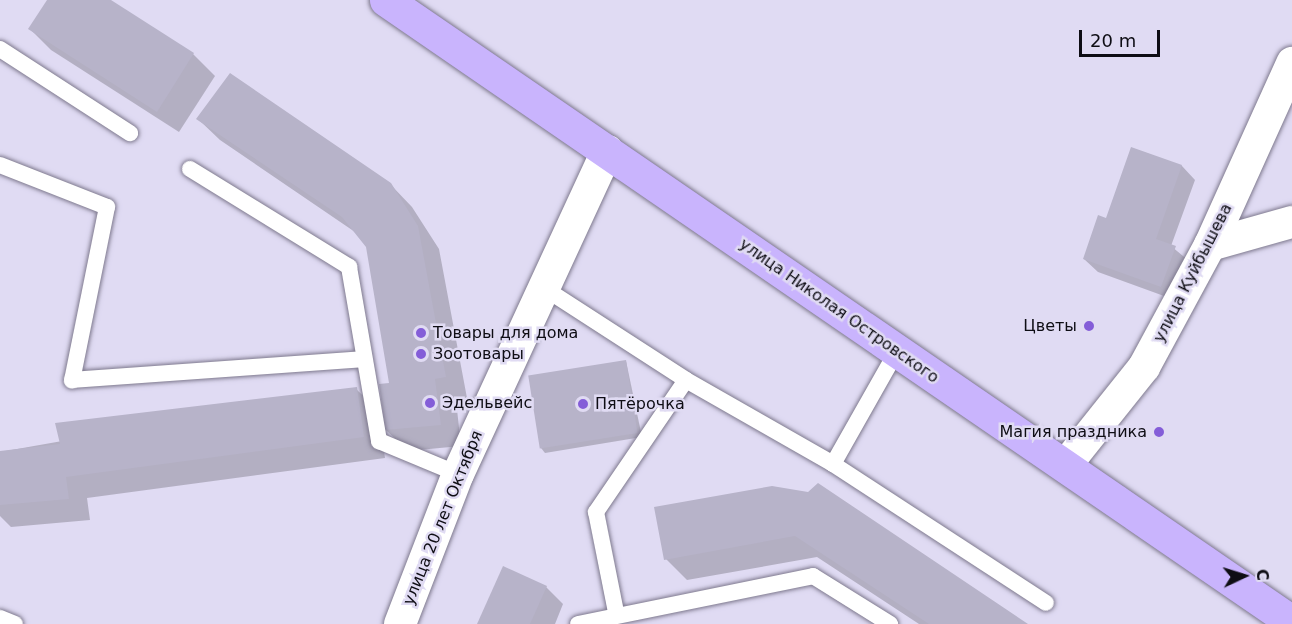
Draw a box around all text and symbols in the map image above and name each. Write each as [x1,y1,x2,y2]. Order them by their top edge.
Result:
scale bar [1082,18,1163,56]
text: 20 m [1090,30,1136,51]
street label: улица Куйбышева [1150,200,1236,346]
street label: улица Николая Островского [736,235,942,387]
place label: Цветы [1023,316,1077,336]
marker: Цветы [1082,319,1096,333]
place label: Товары для дома [433,323,578,343]
marker: Товары для дома [414,326,428,340]
place label: Зоотовары [433,344,524,364]
marker: Зоотовары [414,347,428,361]
place label: Эдельвейс [442,393,532,413]
place label: Пятёрочка [595,394,685,414]
marker: Эдельвейс [423,396,437,410]
marker: Пятёрочка [576,397,590,411]
place label: Магия праздника [1000,422,1147,442]
marker: Магия праздника [1152,425,1166,439]
street label: улица 20 лет Октября [399,428,487,608]
north arrow [1214,546,1274,606]
text: С [1253,568,1272,581]

